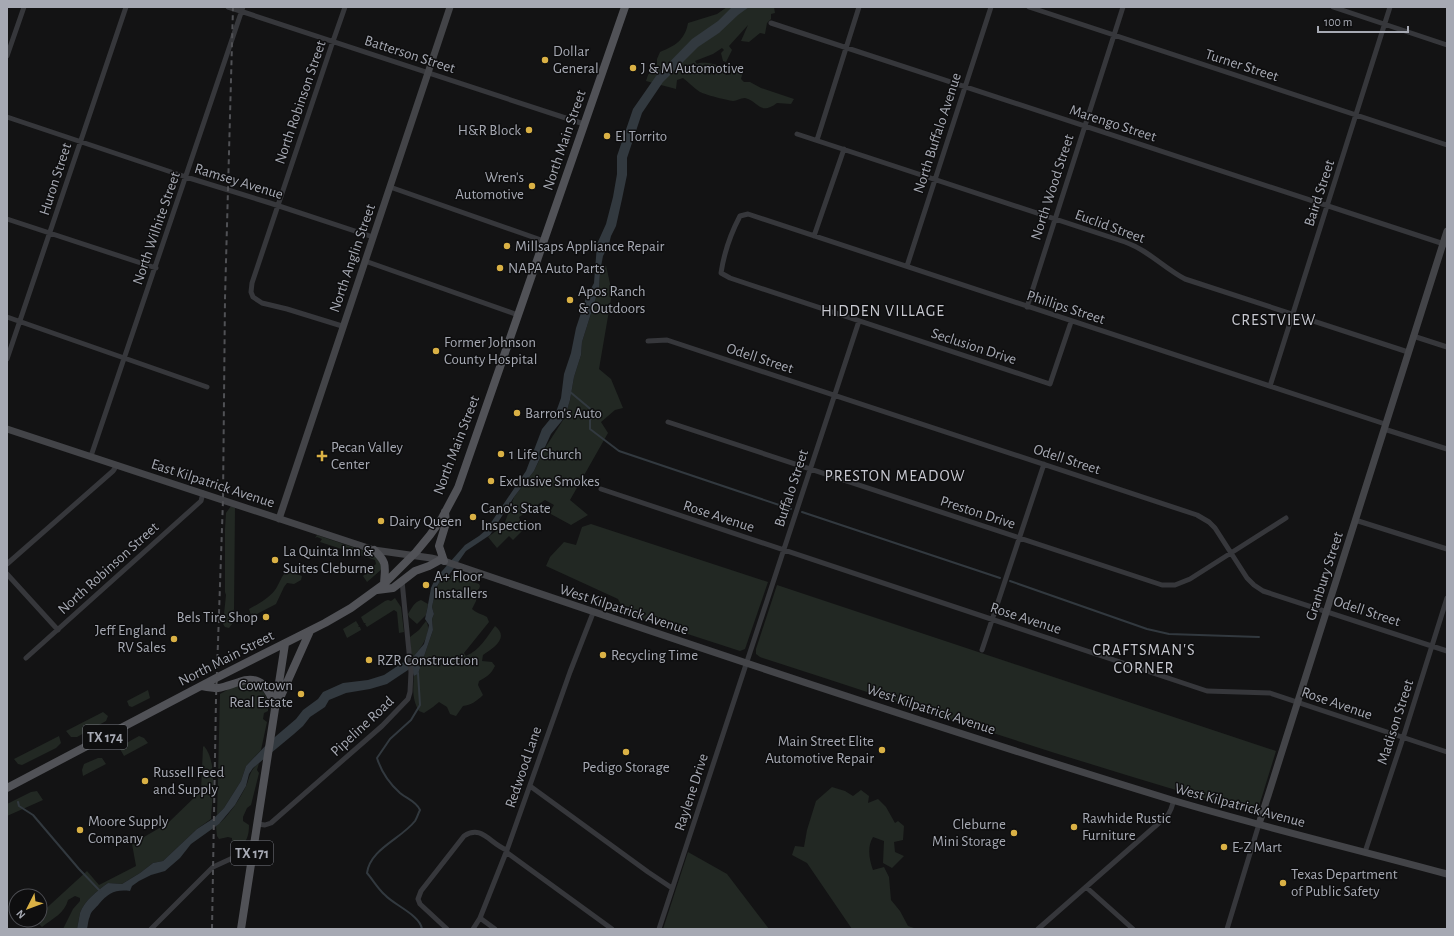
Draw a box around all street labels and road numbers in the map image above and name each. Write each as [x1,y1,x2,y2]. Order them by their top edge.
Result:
street label: Batterson Street [363,33,457,76]
street label: North Robinson Street [272,38,329,166]
street label: Turner Street [1203,47,1280,84]
street label: North Buffalo Avenue [911,71,964,195]
street label: North Main Street [540,88,589,192]
street label: Marengo Street [1068,102,1158,145]
street label: North Wood Street [1028,132,1077,242]
street label: Huron Street [37,141,74,217]
street label: Baird Street [1302,158,1337,228]
street label: Ramsey Avenue [193,161,285,202]
street label: North Wilhite Street [130,170,183,287]
street label: North Anglin Street [327,202,378,314]
street label: Euclid Street [1073,207,1147,246]
street label: Phillips Street [1025,288,1107,327]
street label: Seclusion Drive [929,326,1018,367]
street label: Odell Street [725,341,795,376]
street label: North Main Street [431,393,482,497]
street label: Odell Street [1032,442,1102,477]
street label: Buffalo Street [772,447,811,529]
street label: East Kilpatrick Avenue [149,456,277,511]
street label: Preston Drive [938,493,1017,532]
street label: Rose Avenue [681,498,756,535]
street label: North Robinson Street [55,519,162,617]
street label: Granbury Street [1303,530,1346,622]
street label: West Kilpatrick Avenue [557,582,690,637]
street label: Odell Street [1332,594,1402,629]
street label: Rose Avenue [988,600,1063,637]
street label: North Main Street [176,628,277,689]
street label: Madison Street [1375,678,1416,766]
street label: West Kilpatrick Avenue [864,682,997,737]
street label: Rose Avenue [1299,684,1374,723]
street label: Pipeline Road [328,693,397,759]
street label: Redwood Lane [503,724,544,810]
road number: TX 174 [83,725,127,749]
street label: Raylene Drive [672,752,711,833]
street label: West Kilpatrick Avenue [1173,781,1307,830]
road number: TX 171 [231,841,273,865]

